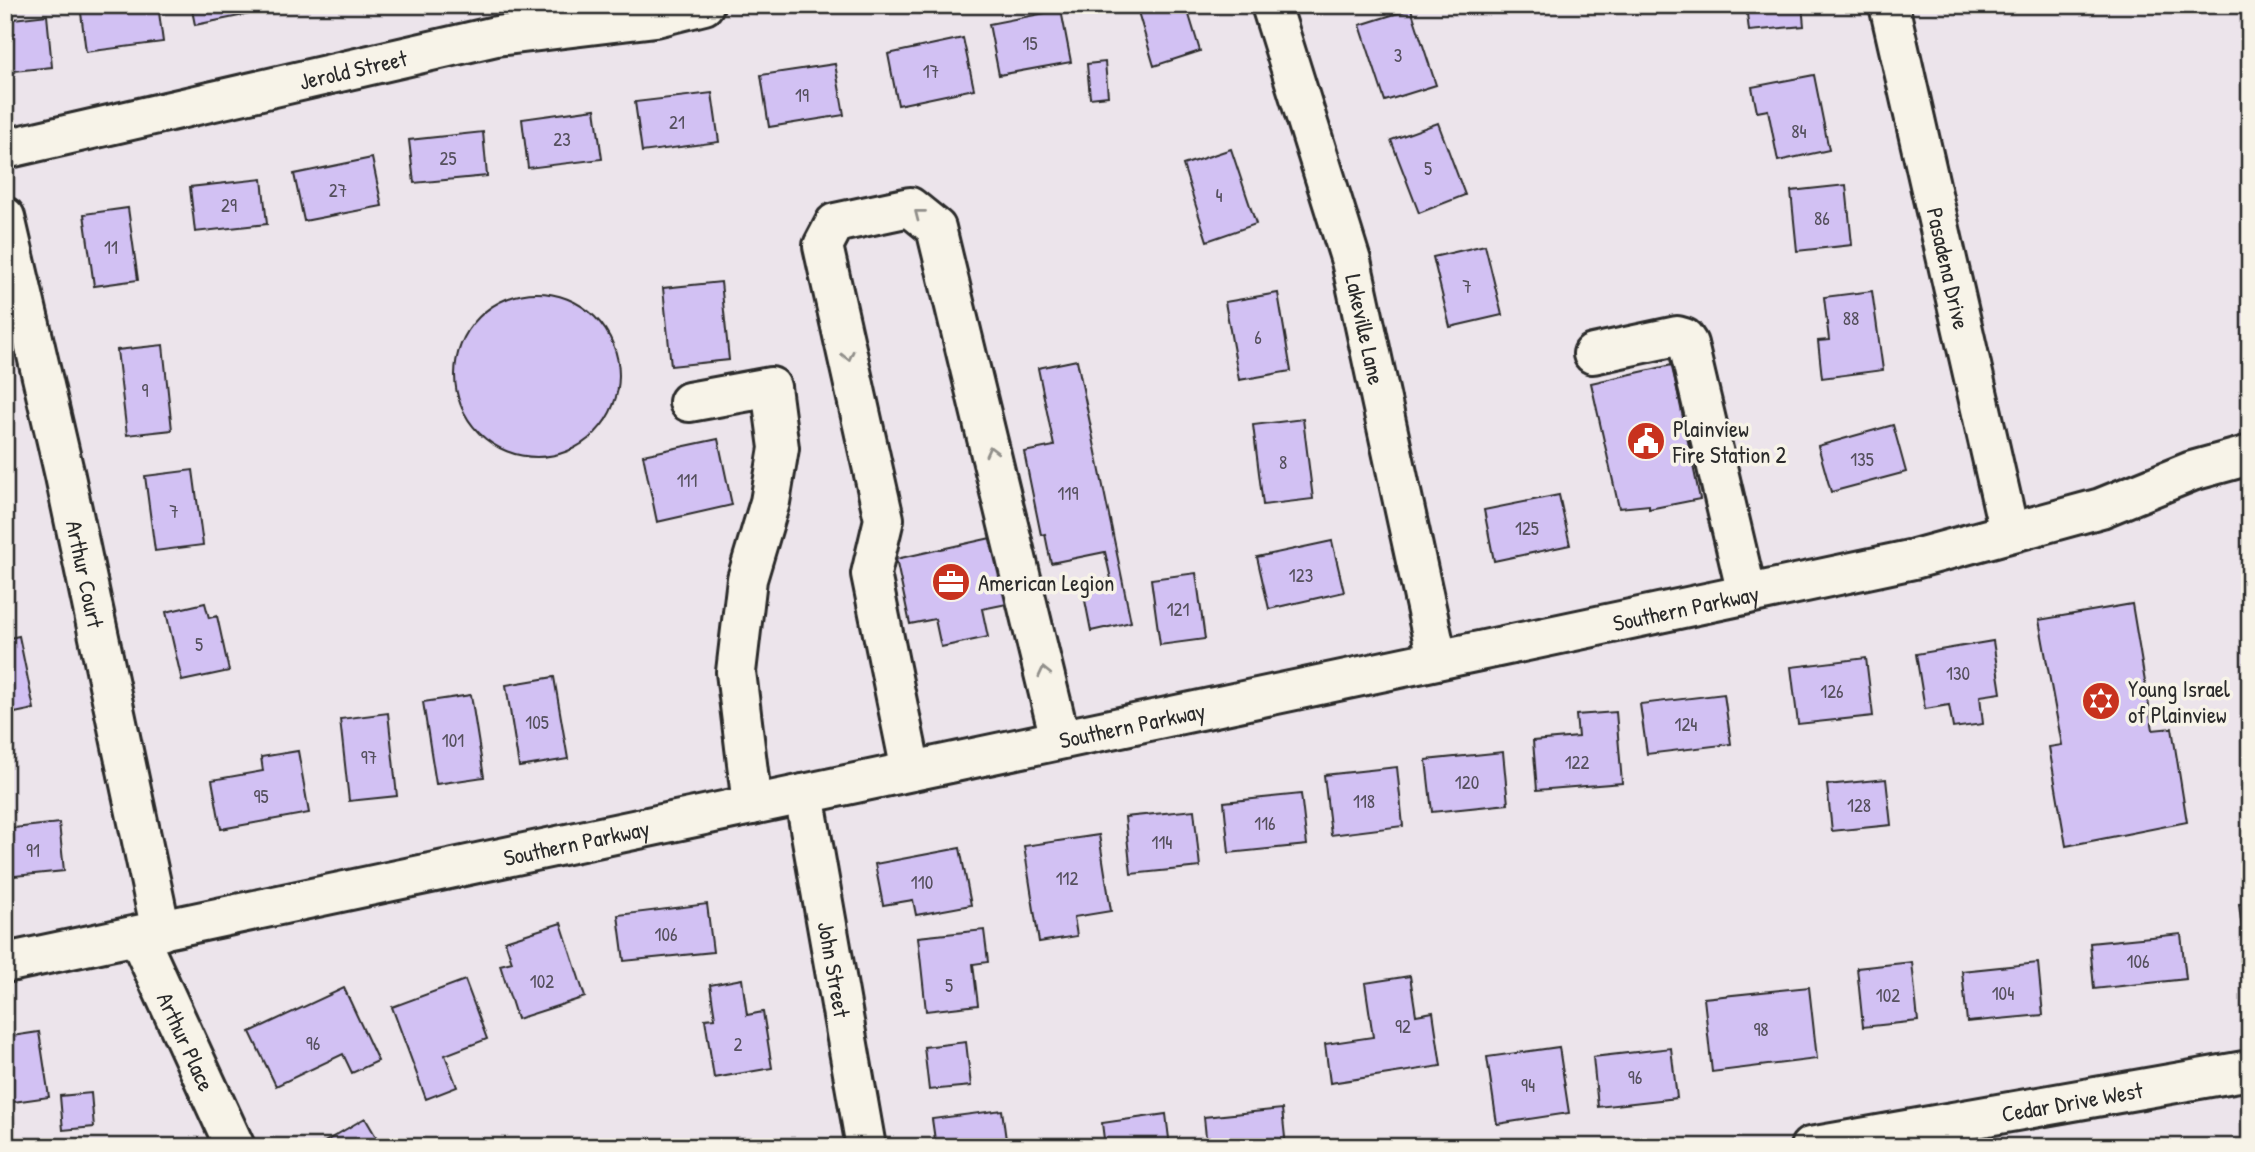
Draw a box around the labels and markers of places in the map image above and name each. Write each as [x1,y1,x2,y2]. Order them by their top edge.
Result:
place label: Plainview Fire Station 2 [1672,413,1787,470]
public building icon: Plainview Fire Station 2 [1625,420,1667,462]
office icon: American Legion [930,561,972,603]
place label: American Legion [978,567,1114,598]
place label: Young Israel of Plainview [2128,673,2231,730]
synagogue icon: Young Israel of Plainview [2080,680,2122,722]

